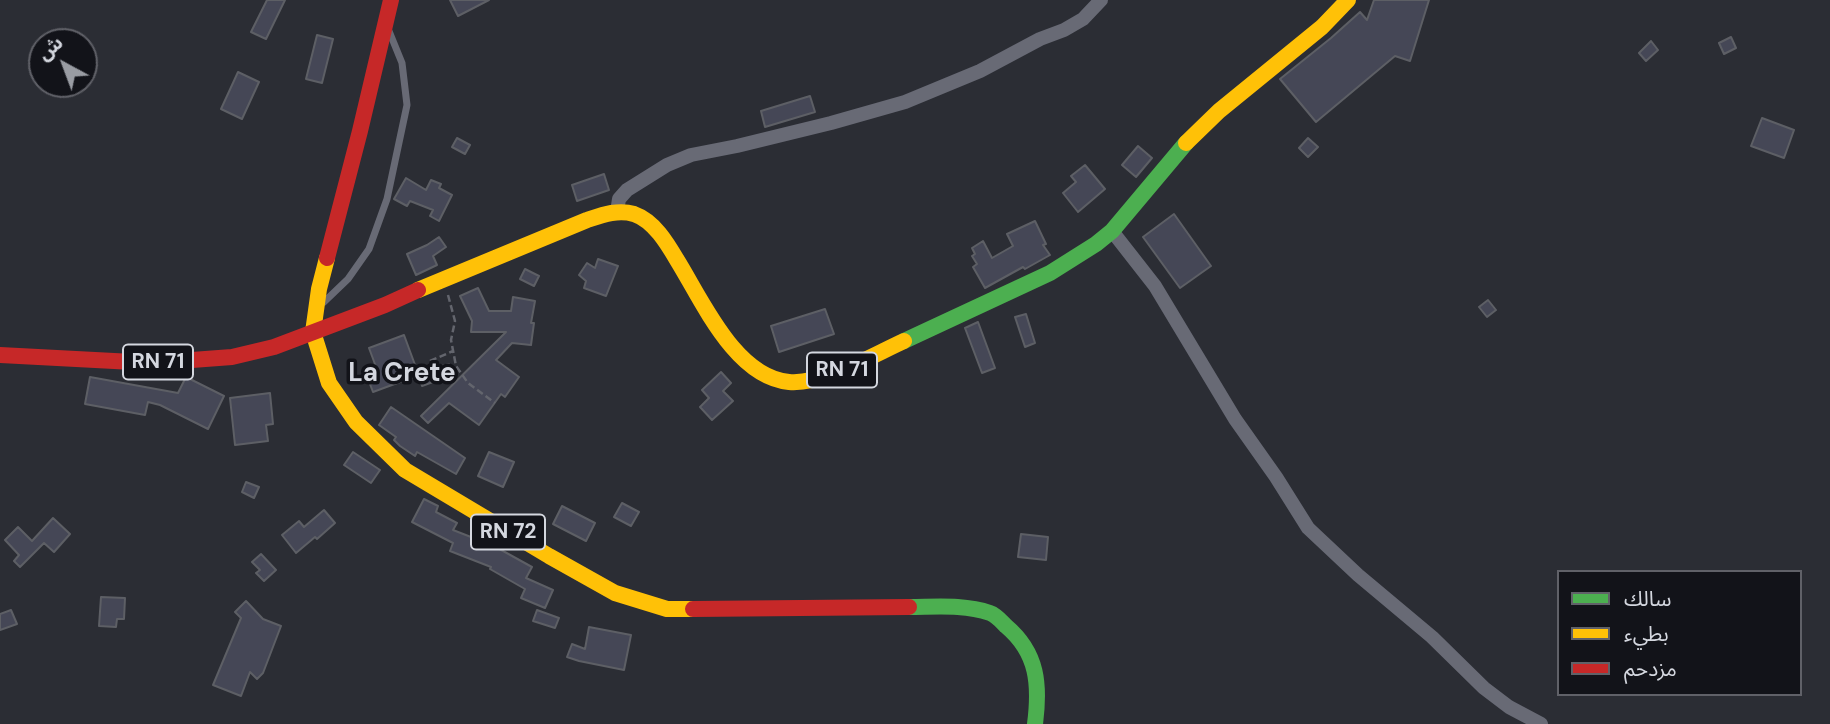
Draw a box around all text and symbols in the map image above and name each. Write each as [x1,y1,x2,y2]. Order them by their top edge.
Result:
north arrow [28,28,98,98]
text: ش [32,30,68,66]
road number: RN 71 [123,344,193,380]
road number: RN 71 [807,352,877,388]
district label: La Crete [348,358,456,390]
road number: RN 72 [471,514,545,550]
legend [1557,570,1802,696]
text: سالك [1624,585,1671,613]
text: بطيء [1624,620,1669,648]
text: مزدحم [1624,655,1677,683]

